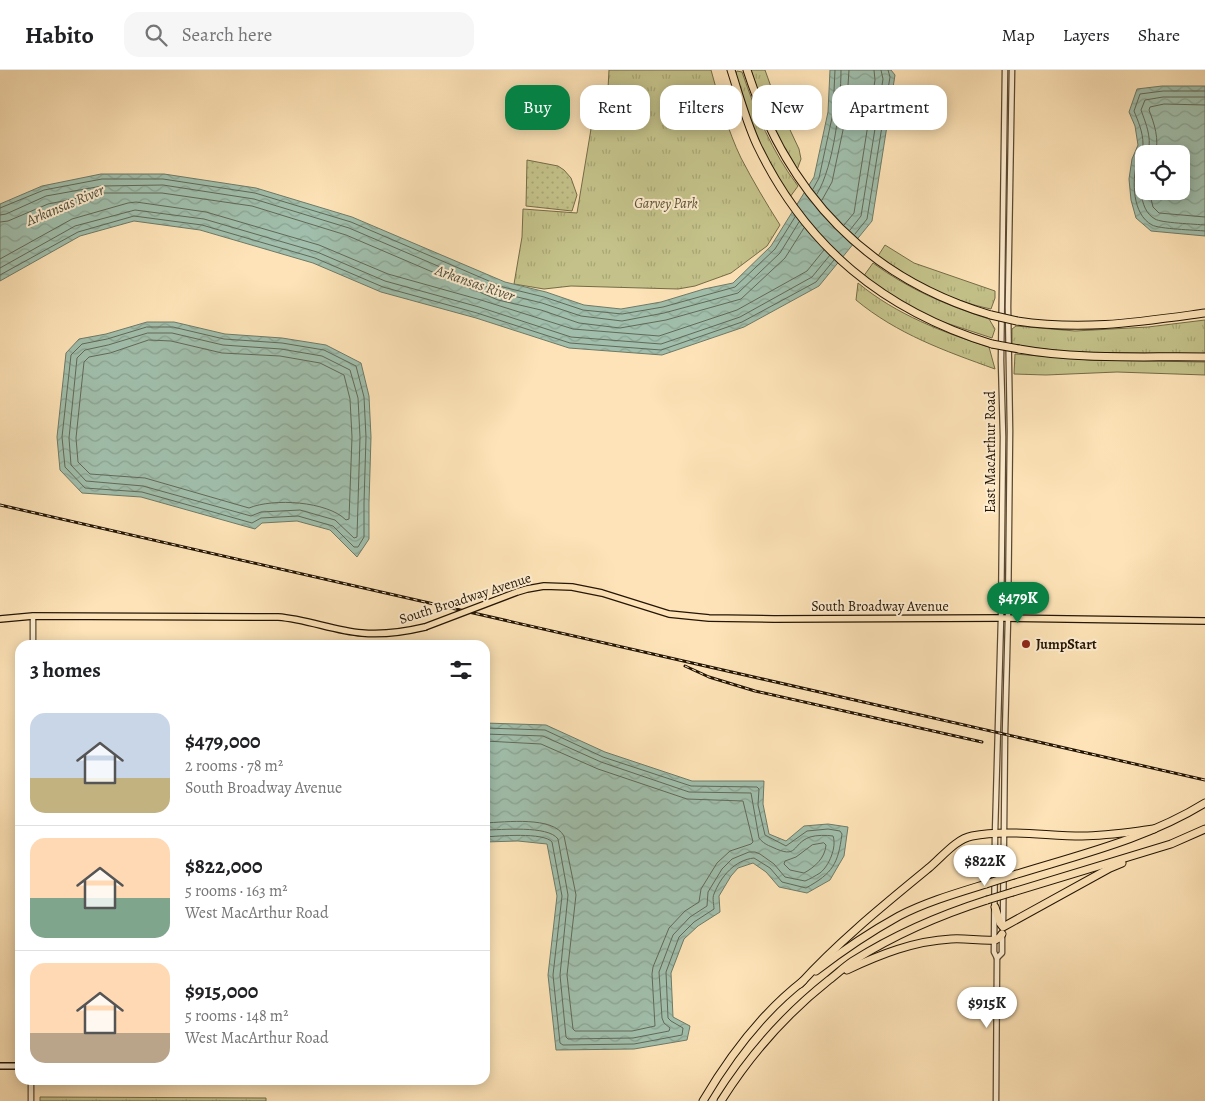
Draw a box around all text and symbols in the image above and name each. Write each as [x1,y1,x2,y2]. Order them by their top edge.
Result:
search box [124,12,474,57]
text: Habito [25,19,94,51]
icon: search [142,21,170,49]
text: Search here [182,22,272,48]
text: Map [1002,23,1035,47]
text: Layers [1063,23,1110,47]
text: Share [1138,23,1180,47]
chip: Buy [505,85,570,130]
chip: Rent [580,85,650,130]
chip: Filters [660,85,742,130]
chip: New [752,85,822,130]
chip: Apartment [832,85,947,130]
map controls [1135,145,1190,200]
button: locate [1135,145,1190,200]
water label: Arkansas River [22,179,108,231]
park label: Garvey Park [634,194,698,213]
water label: Arkansas River [432,260,518,306]
street label: East MacArthur Road [981,391,1000,513]
street label: South Broadway Avenue [397,568,534,629]
pin: $479K [983,582,1053,624]
text: $479K [998,587,1038,609]
street label: South Broadway Avenue [811,597,949,616]
place label: JumpStart [1036,635,1097,654]
marker: JumpStart [1020,638,1032,650]
text: 3 homes [30,656,101,684]
icon: filters [447,656,475,684]
text: $479,000 [185,727,261,755]
icon: home [70,733,130,793]
text: 2 rooms · 78 m² [185,755,283,777]
text: South Broadway Avenue [185,777,342,799]
pin: $822K [950,844,1020,887]
text: $822K [964,850,1006,872]
text: $822,000 [185,852,263,880]
icon: home [70,858,130,918]
text: 5 rooms · 163 m² [185,880,287,902]
text: West MacArthur Road [185,902,329,924]
text: $915,000 [185,977,258,1005]
icon: home [70,983,130,1043]
pin: $915K [952,986,1022,1029]
text: $915K [968,992,1006,1014]
text: 5 rooms · 148 m² [185,1005,288,1027]
text: West MacArthur Road [185,1027,329,1049]

